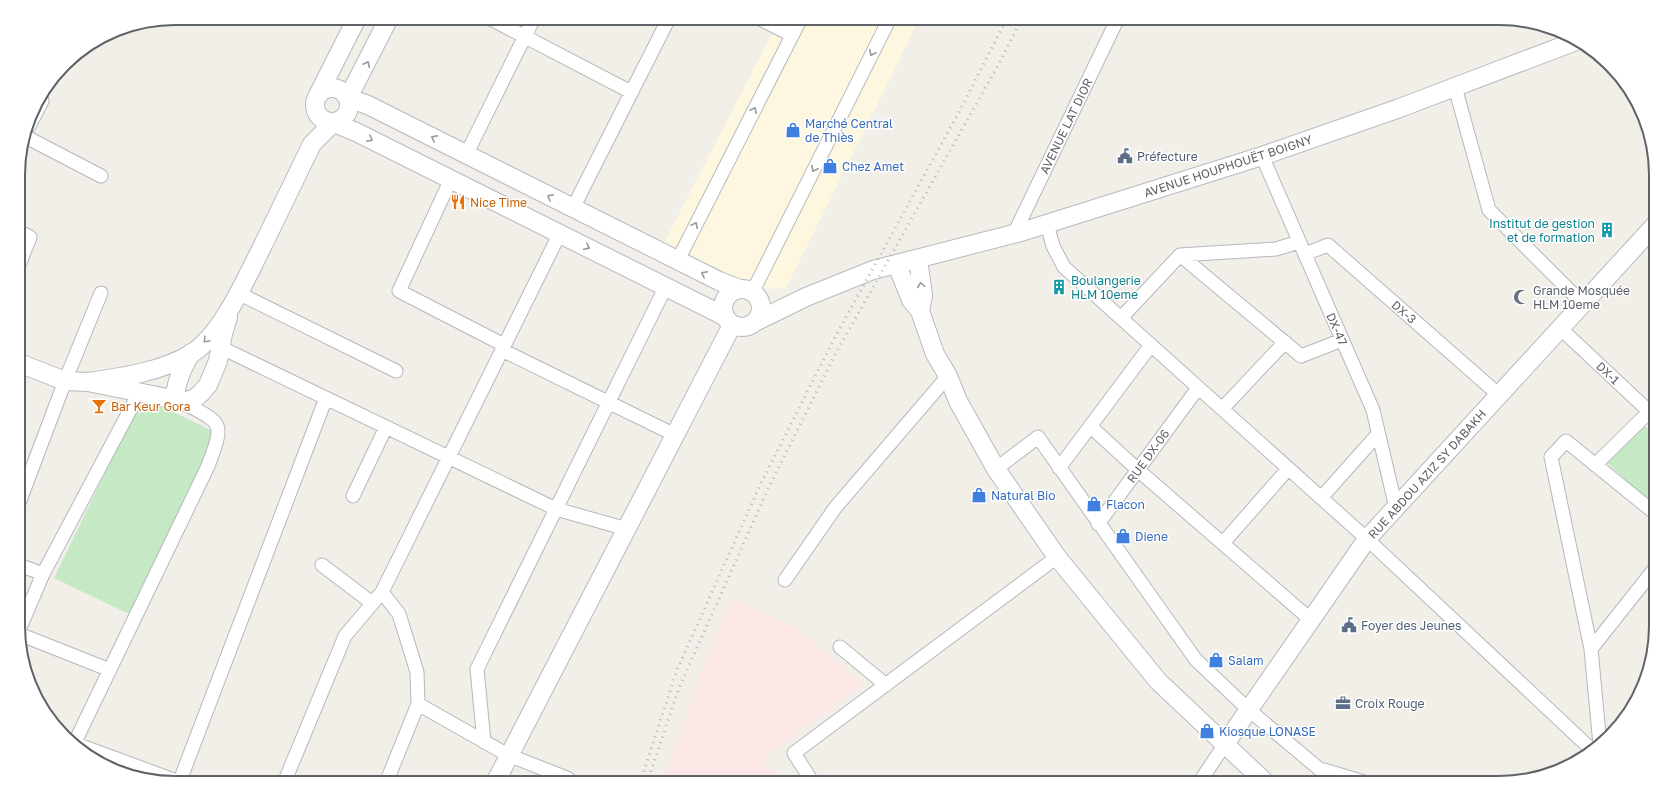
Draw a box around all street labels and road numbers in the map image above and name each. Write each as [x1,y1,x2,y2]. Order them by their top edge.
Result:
street label: AVENUE LAT DIOR [1036,76,1096,176]
street label: AVENUE HOUPHOUËT BOIGNY [1142,132,1314,200]
street label: DX-3 [1389,297,1419,327]
street label: DX-47 [1323,310,1351,348]
street label: DX-1 [1593,358,1623,388]
street label: RUE ABDOU AZIZ SY DABAKH [1365,406,1489,542]
street label: RUE DX-06 [1124,426,1172,486]

